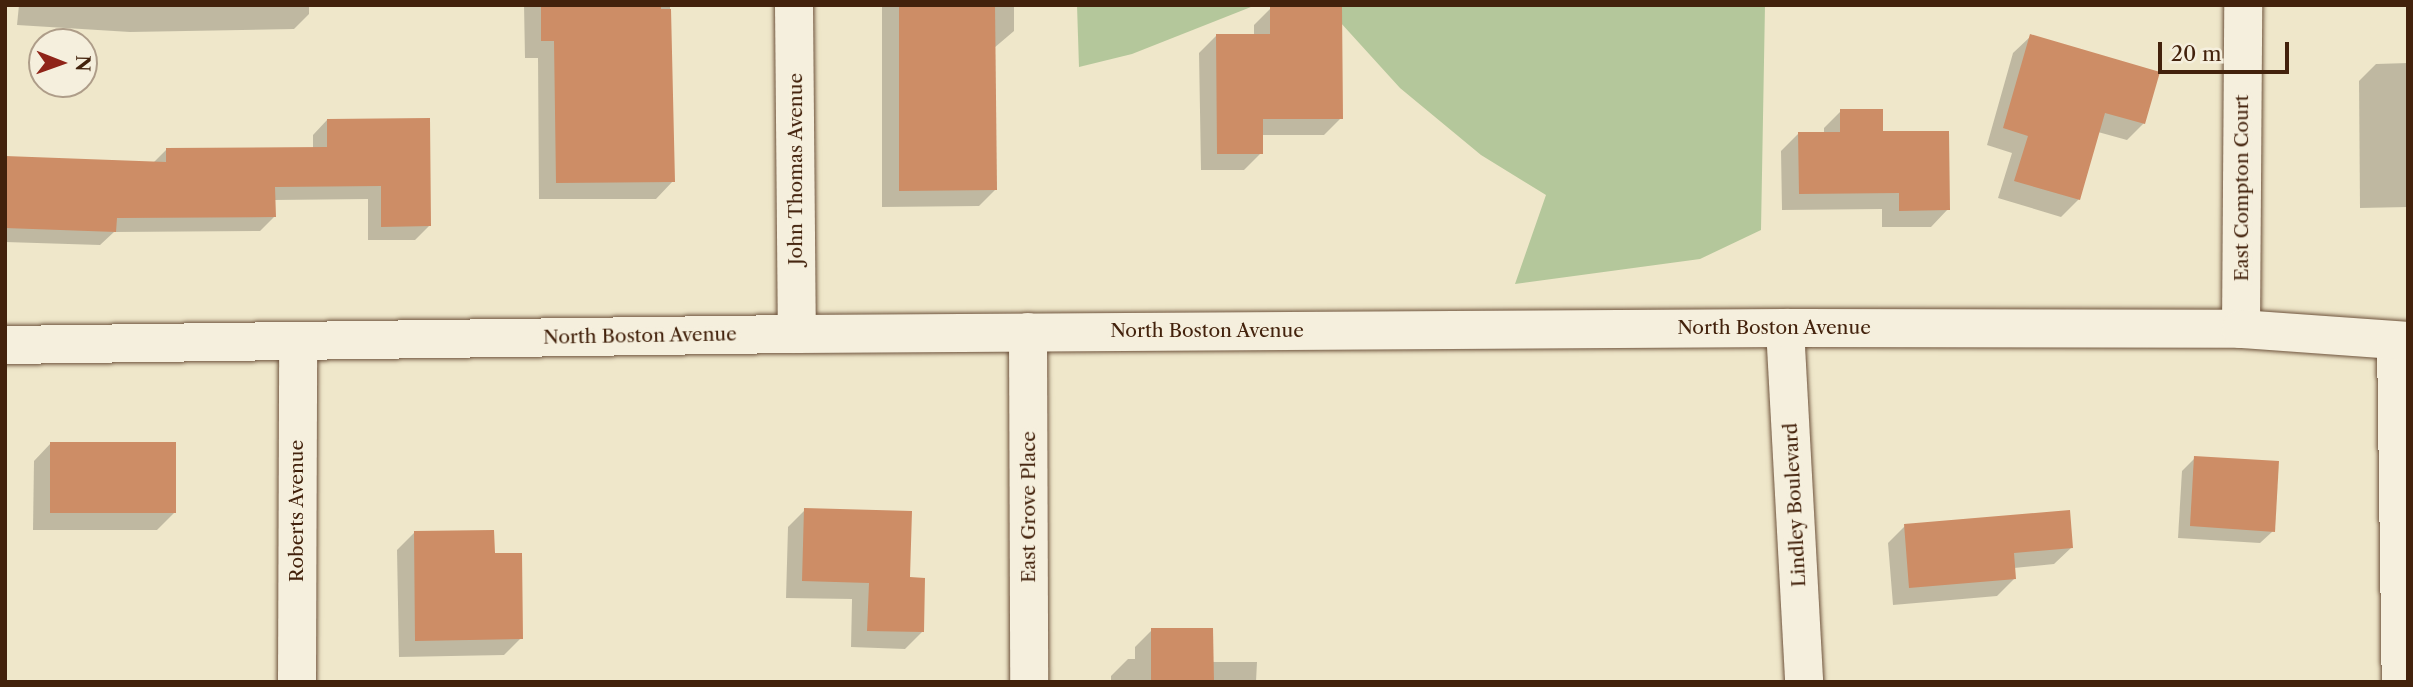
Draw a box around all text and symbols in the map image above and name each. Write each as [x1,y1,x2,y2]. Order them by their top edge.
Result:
north arrow [28,28,98,98]
scale bar [2161,28,2292,72]
text: 20 m [2171,41,2222,66]
text: N [71,55,94,72]
street label: John Thomas Avenue [785,72,807,266]
street label: East Compton Court [2231,95,2253,281]
street label: North Boston Avenue [1677,317,1871,339]
street label: North Boston Avenue [1110,320,1304,342]
street label: North Boston Avenue [543,323,737,349]
street label: Lindley Boulevard [1779,422,1811,588]
street label: East Grove Place [1018,431,1040,583]
street label: Roberts Avenue [286,439,308,583]

